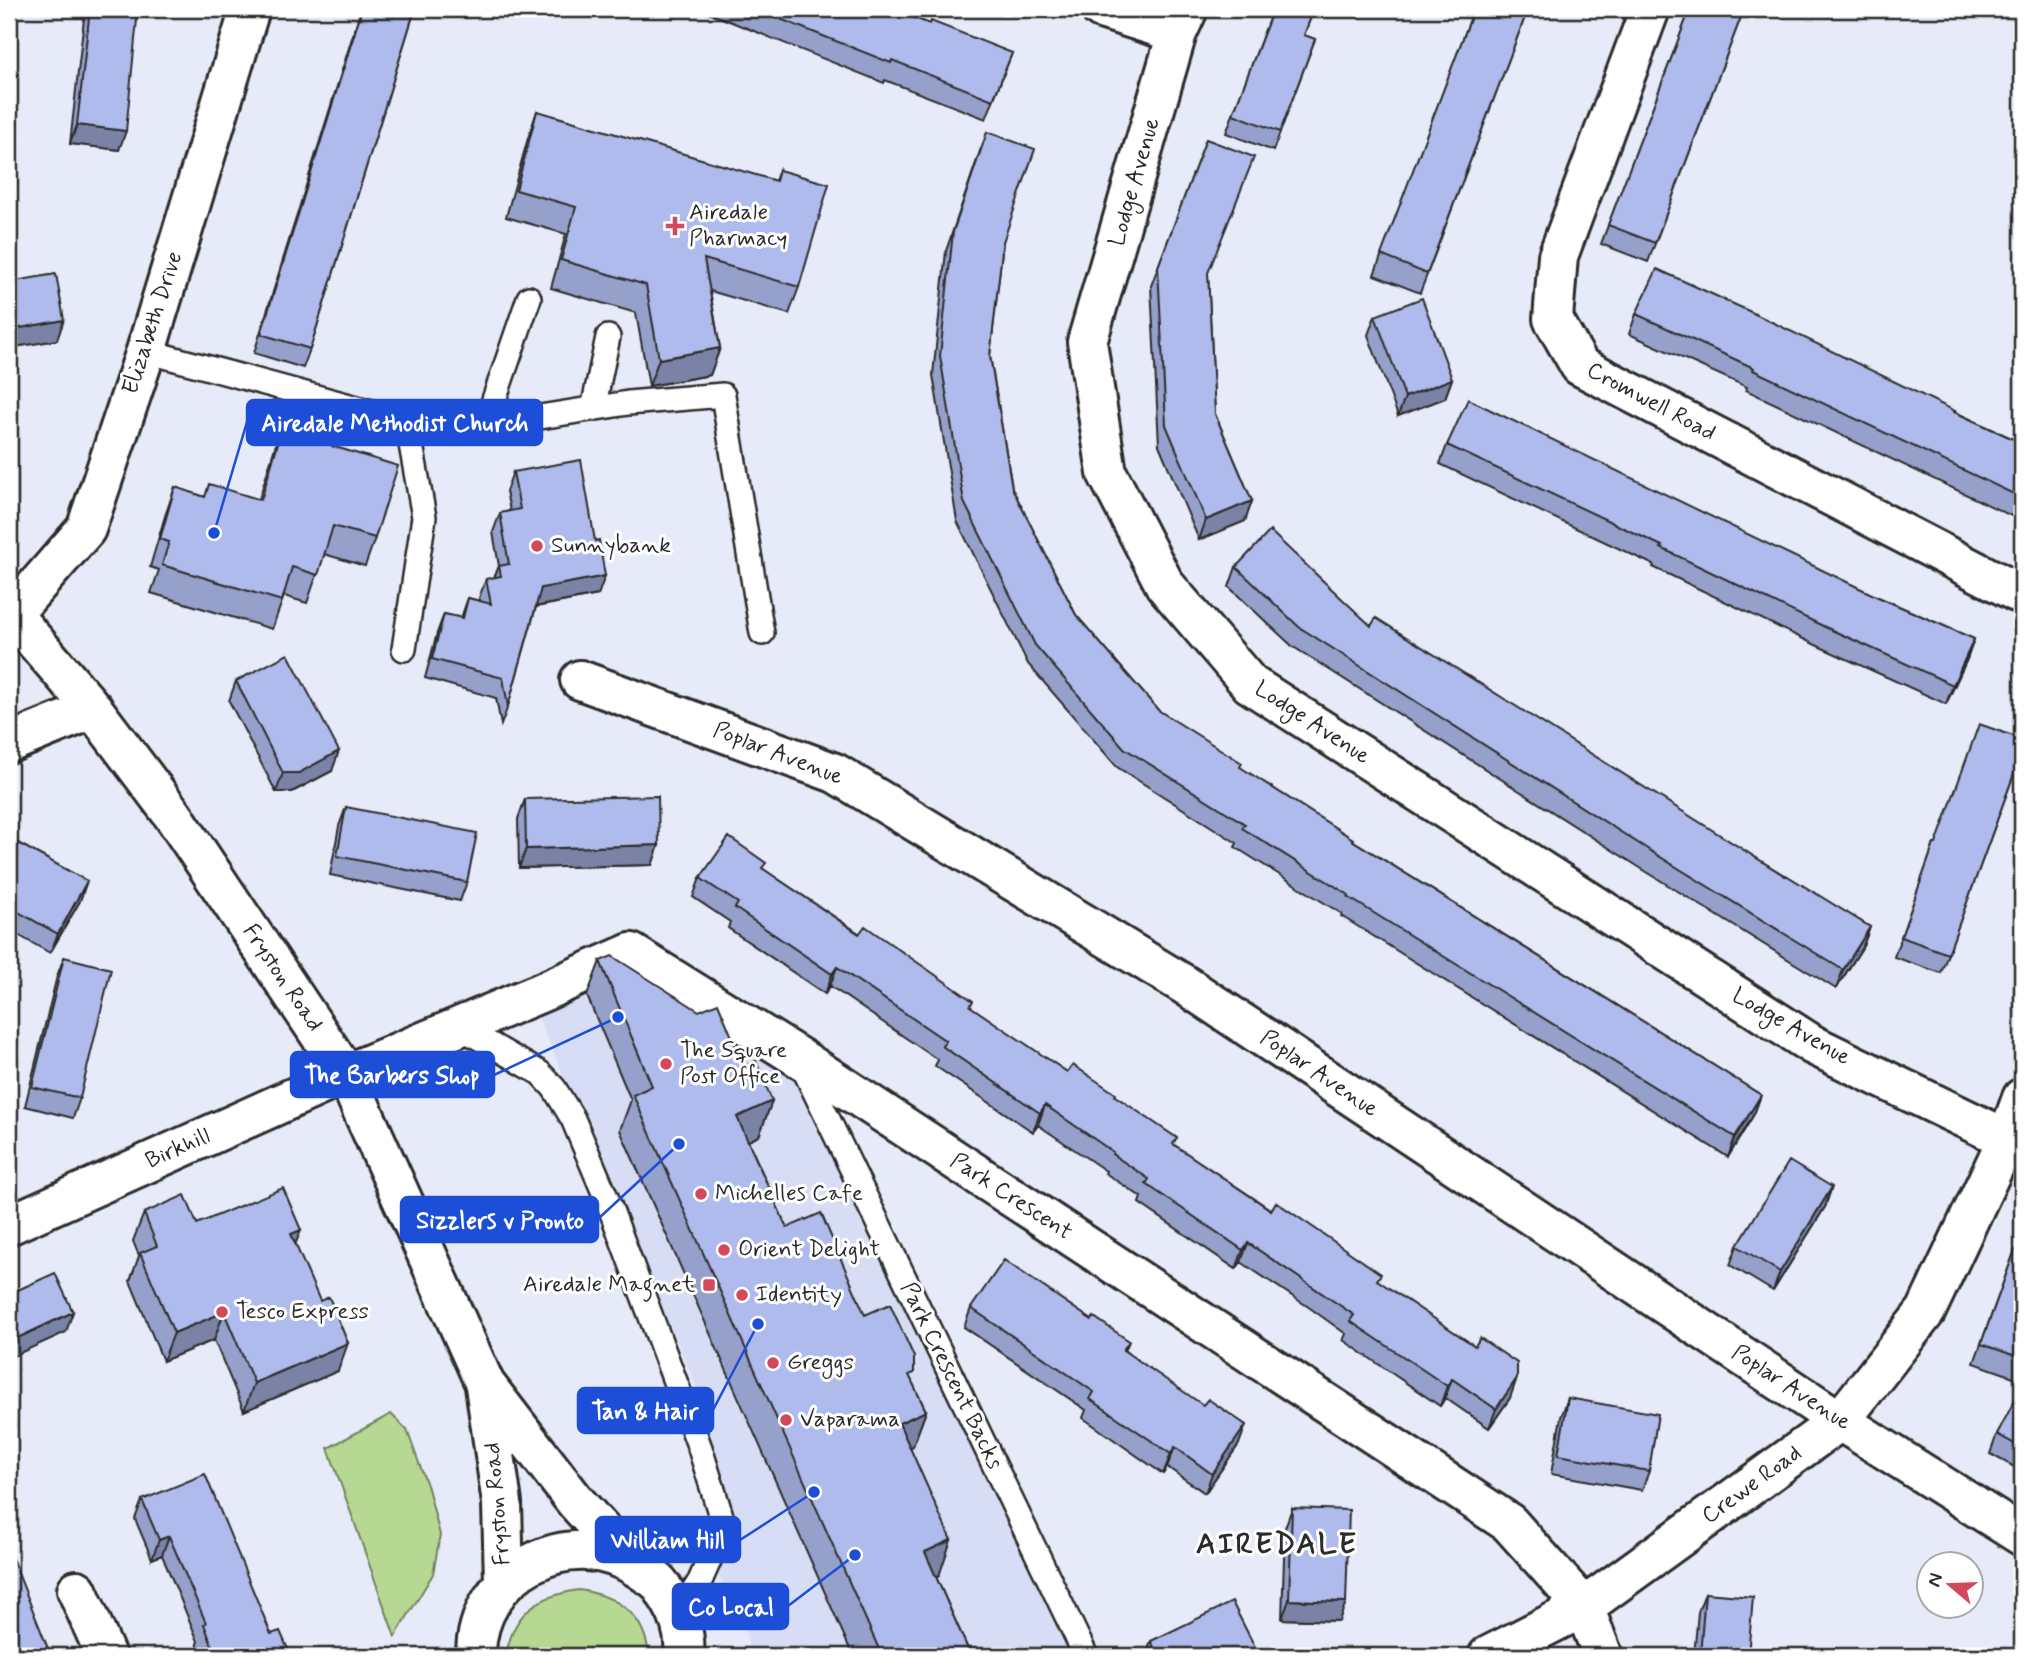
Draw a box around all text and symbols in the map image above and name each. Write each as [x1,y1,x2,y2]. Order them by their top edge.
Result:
street label: Lodge Avenue [1102,114,1170,250]
place label: Airedale Pharmacy [689,198,787,254]
marker: Airedale Pharmacy [667,218,683,234]
street label: Elizabeth Drive [116,248,190,398]
street label: Cromwell Road [1581,355,1721,449]
callout: Airedale Methodist Church [247,400,542,445]
text: Airedale Methodist Church [261,409,529,440]
place label: Sunnybank [551,531,671,561]
marker: Sunnybank [529,538,545,554]
street label: Lodge Avenue [1247,674,1376,773]
street label: Poplar Avenue [709,716,847,793]
street label: Fryston Road [235,918,329,1038]
street label: Lodge Avenue [1725,981,1856,1075]
street label: Poplar Avenue [1254,1023,1384,1125]
place label: The Square Post Office [680,1036,787,1092]
callout: The Barbers Shop [291,1052,494,1097]
marker: The Square Post Office [658,1056,674,1072]
text: The Barbers Shop [304,1061,480,1092]
street label: Birkhill [141,1122,215,1176]
street label: Park Crescent [944,1146,1078,1248]
place label: Michelles Cafe [715,1179,863,1209]
marker: Michelles Cafe [693,1186,709,1202]
callout: Sizzlers v Pronto [401,1197,598,1242]
text: Sizzlers v Pronto [416,1206,584,1237]
place label: Orient Delight [738,1235,880,1265]
marker: Orient Delight [716,1242,732,1258]
place label: Airedale Magnet [523,1270,695,1302]
marker: Airedale Magnet [701,1277,717,1293]
street label: Park Crescent Backs [893,1277,1009,1475]
place label: Identity [756,1280,842,1310]
marker: Identity [734,1287,750,1303]
place label: Tesco Express [236,1297,369,1327]
marker: Tesco Express [214,1304,230,1320]
street label: Poplar Avenue [1726,1338,1857,1438]
place label: Greggs [787,1348,854,1380]
marker: Greggs [765,1355,781,1371]
callout: Tan & Hair [578,1388,713,1433]
text: Tan & Hair [591,1397,700,1428]
place label: Vaparama [800,1405,900,1435]
marker: Vaparama [778,1412,794,1428]
street label: Crewe Road [1696,1439,1808,1531]
street label: Fryston Road [478,1441,518,1567]
callout: William Hill [596,1517,740,1562]
district label: AIREDALE [1196,1525,1358,1564]
text: William Hill [610,1526,725,1557]
north arrow [1916,1550,1986,1620]
text: N [1921,1570,1949,1590]
callout: Co Local [673,1584,788,1629]
text: Co Local [688,1593,774,1624]

